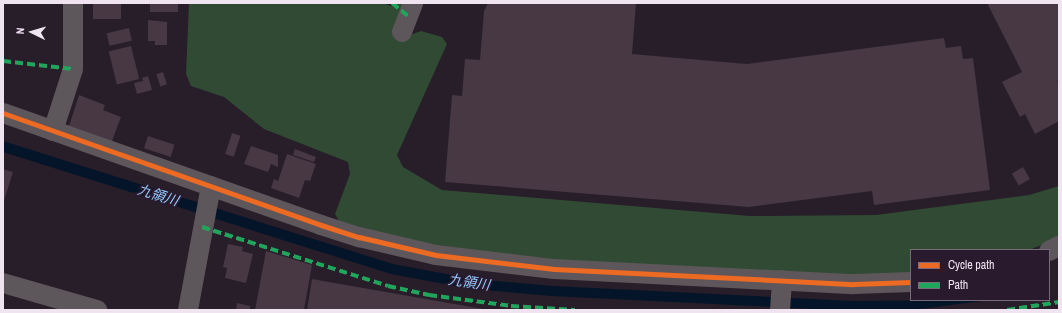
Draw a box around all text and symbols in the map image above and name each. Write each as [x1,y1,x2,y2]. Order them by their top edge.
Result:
north arrow [12,12,52,52]
text: N [13,27,27,35]
water label: 九領川 [135,181,181,209]
legend [910,249,1050,301]
text: Cycle path [948,257,995,273]
water label: 九領川 [447,271,491,293]
text: Path [948,277,968,293]

